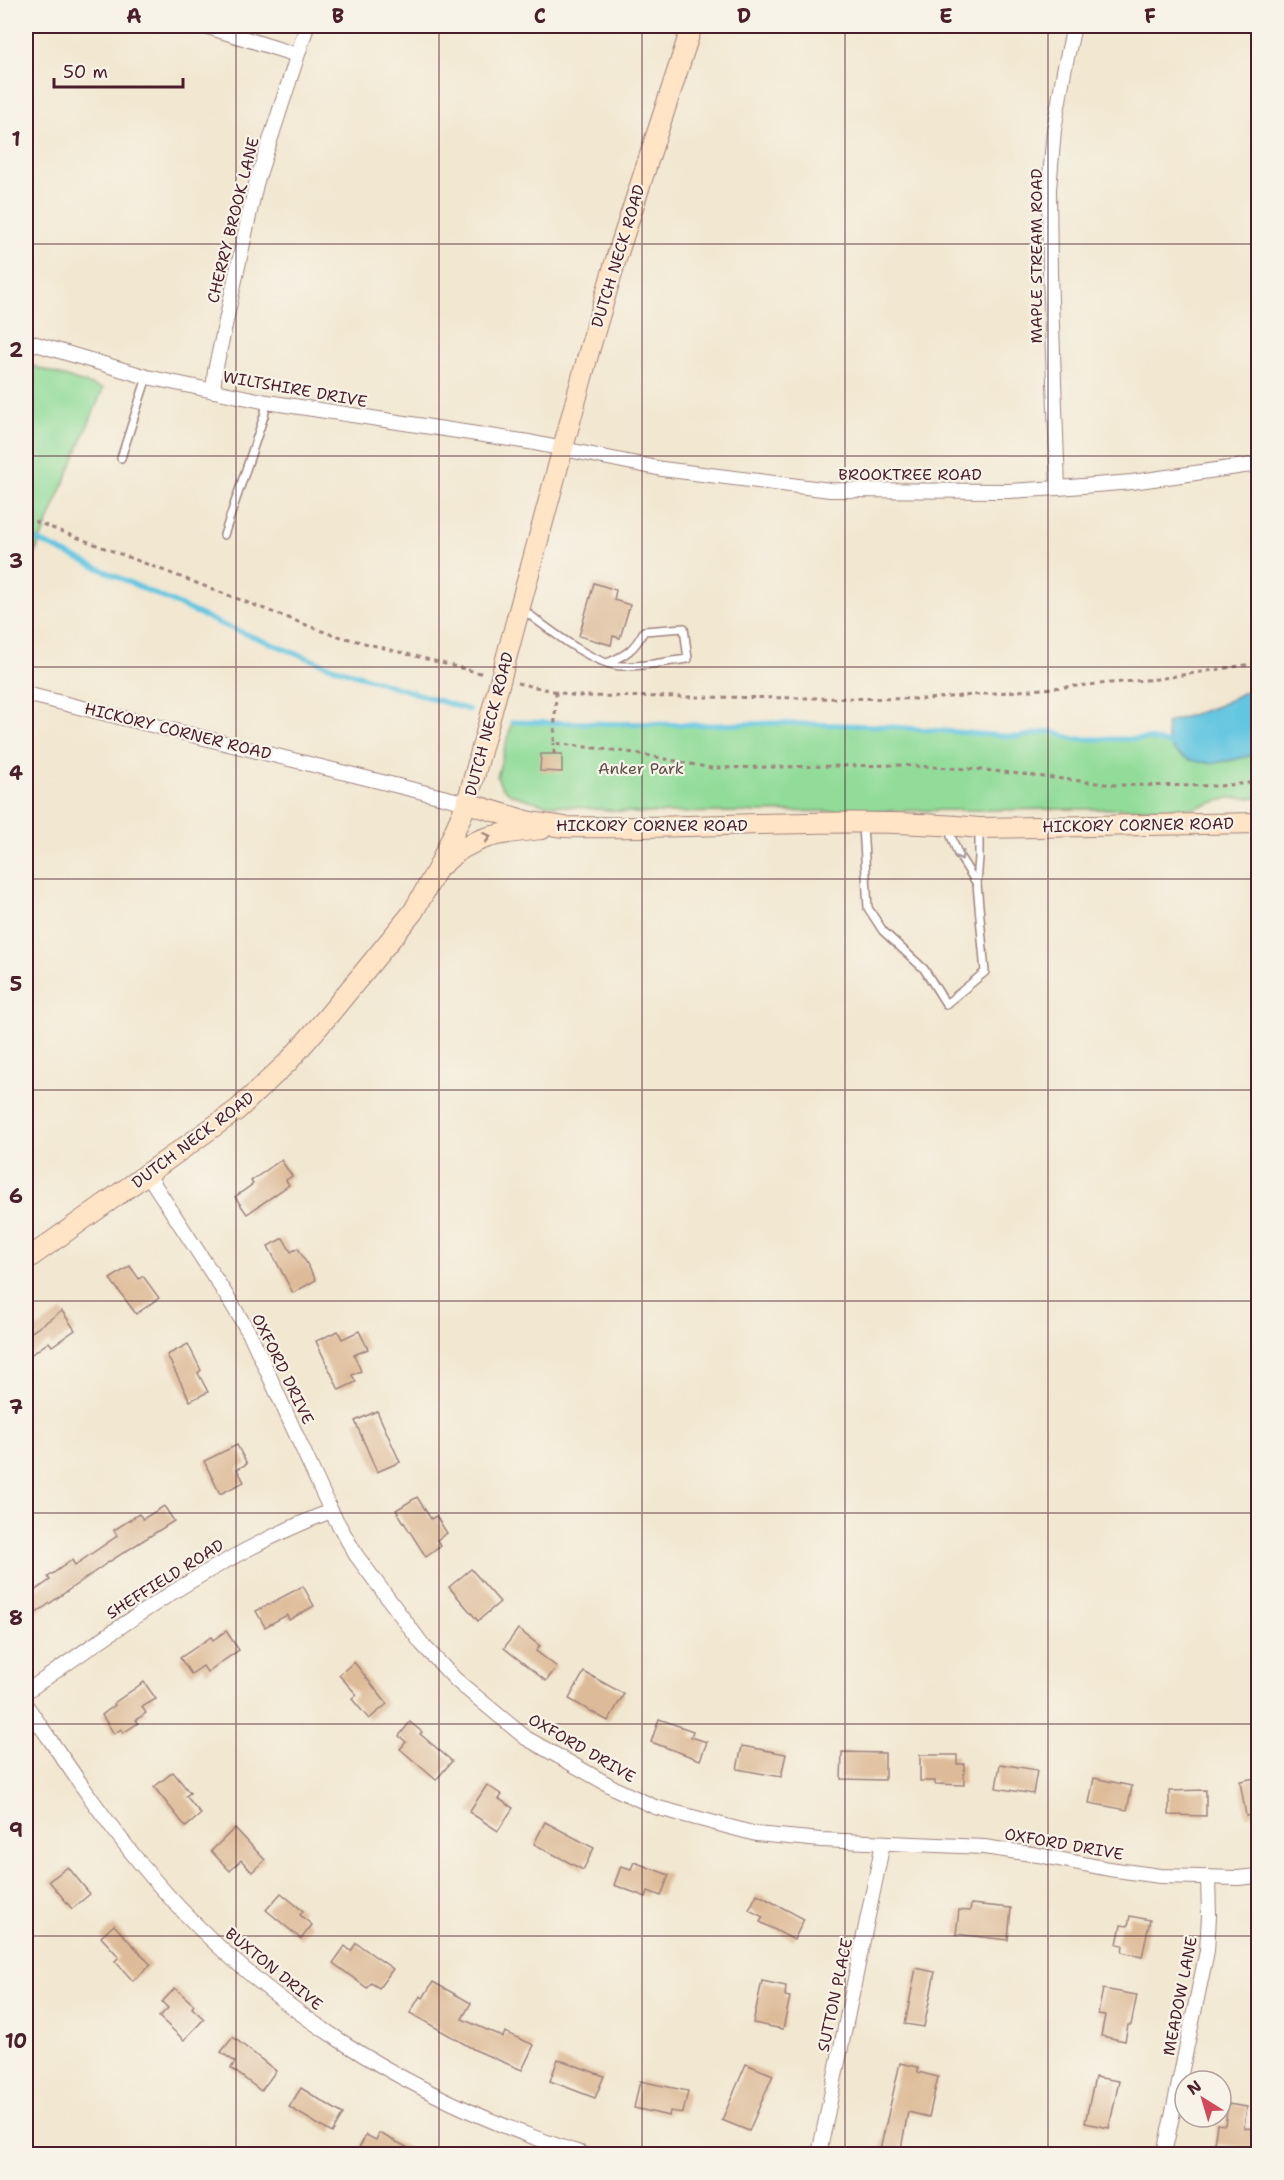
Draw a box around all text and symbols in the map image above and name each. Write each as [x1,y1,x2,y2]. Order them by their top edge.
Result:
text: A [126,3,142,29]
text: B [332,3,344,29]
text: C [534,3,546,29]
text: D [737,3,751,29]
text: E [939,3,953,29]
text: F [1144,3,1156,29]
scale bar [54,51,183,89]
text: 50 m [63,60,108,84]
text: 1 [11,126,21,152]
street label: CHERRY BROOK LANE [202,135,264,305]
street label: MAPLE STREAM ROAD [1026,168,1047,344]
street label: DUTCH NECK ROAD [586,182,650,330]
text: 2 [9,337,23,363]
street label: WILTSHIRE DRIVE [221,366,369,412]
street label: BROOKTREE ROAD [838,464,982,485]
text: 3 [9,548,23,574]
street label: DUTCH NECK ROAD [460,650,518,798]
street label: HICKORY CORNER ROAD [82,698,274,764]
park label: Anker Park [598,758,684,779]
text: 4 [9,760,23,786]
street label: HICKORY CORNER ROAD [1042,813,1234,837]
street label: HICKORY CORNER ROAD [556,815,748,836]
one-way arrow [482,832,492,845]
one-way arrow [953,849,964,860]
text: 5 [10,971,22,997]
street label: DUTCH NECK ROAD [127,1087,259,1193]
text: 6 [9,1183,23,1209]
street label: OXFORD DRIVE [247,1310,319,1428]
text: 7 [9,1394,23,1420]
street label: SHEFFIELD ROAD [102,1534,228,1624]
text: 8 [9,1605,23,1631]
street label: OXFORD DRIVE [525,1709,639,1787]
text: 9 [9,1817,23,1843]
street label: OXFORD DRIVE [1003,1823,1125,1865]
street label: BUXTON DRIVE [221,1923,327,2015]
street label: MEADOW LANE [1158,1935,1202,2057]
street label: SUTTON PLACE [813,1936,857,2054]
text: 10 [5,2028,27,2054]
north arrow [1173,2069,1233,2129]
text: N [1183,2075,1206,2100]

